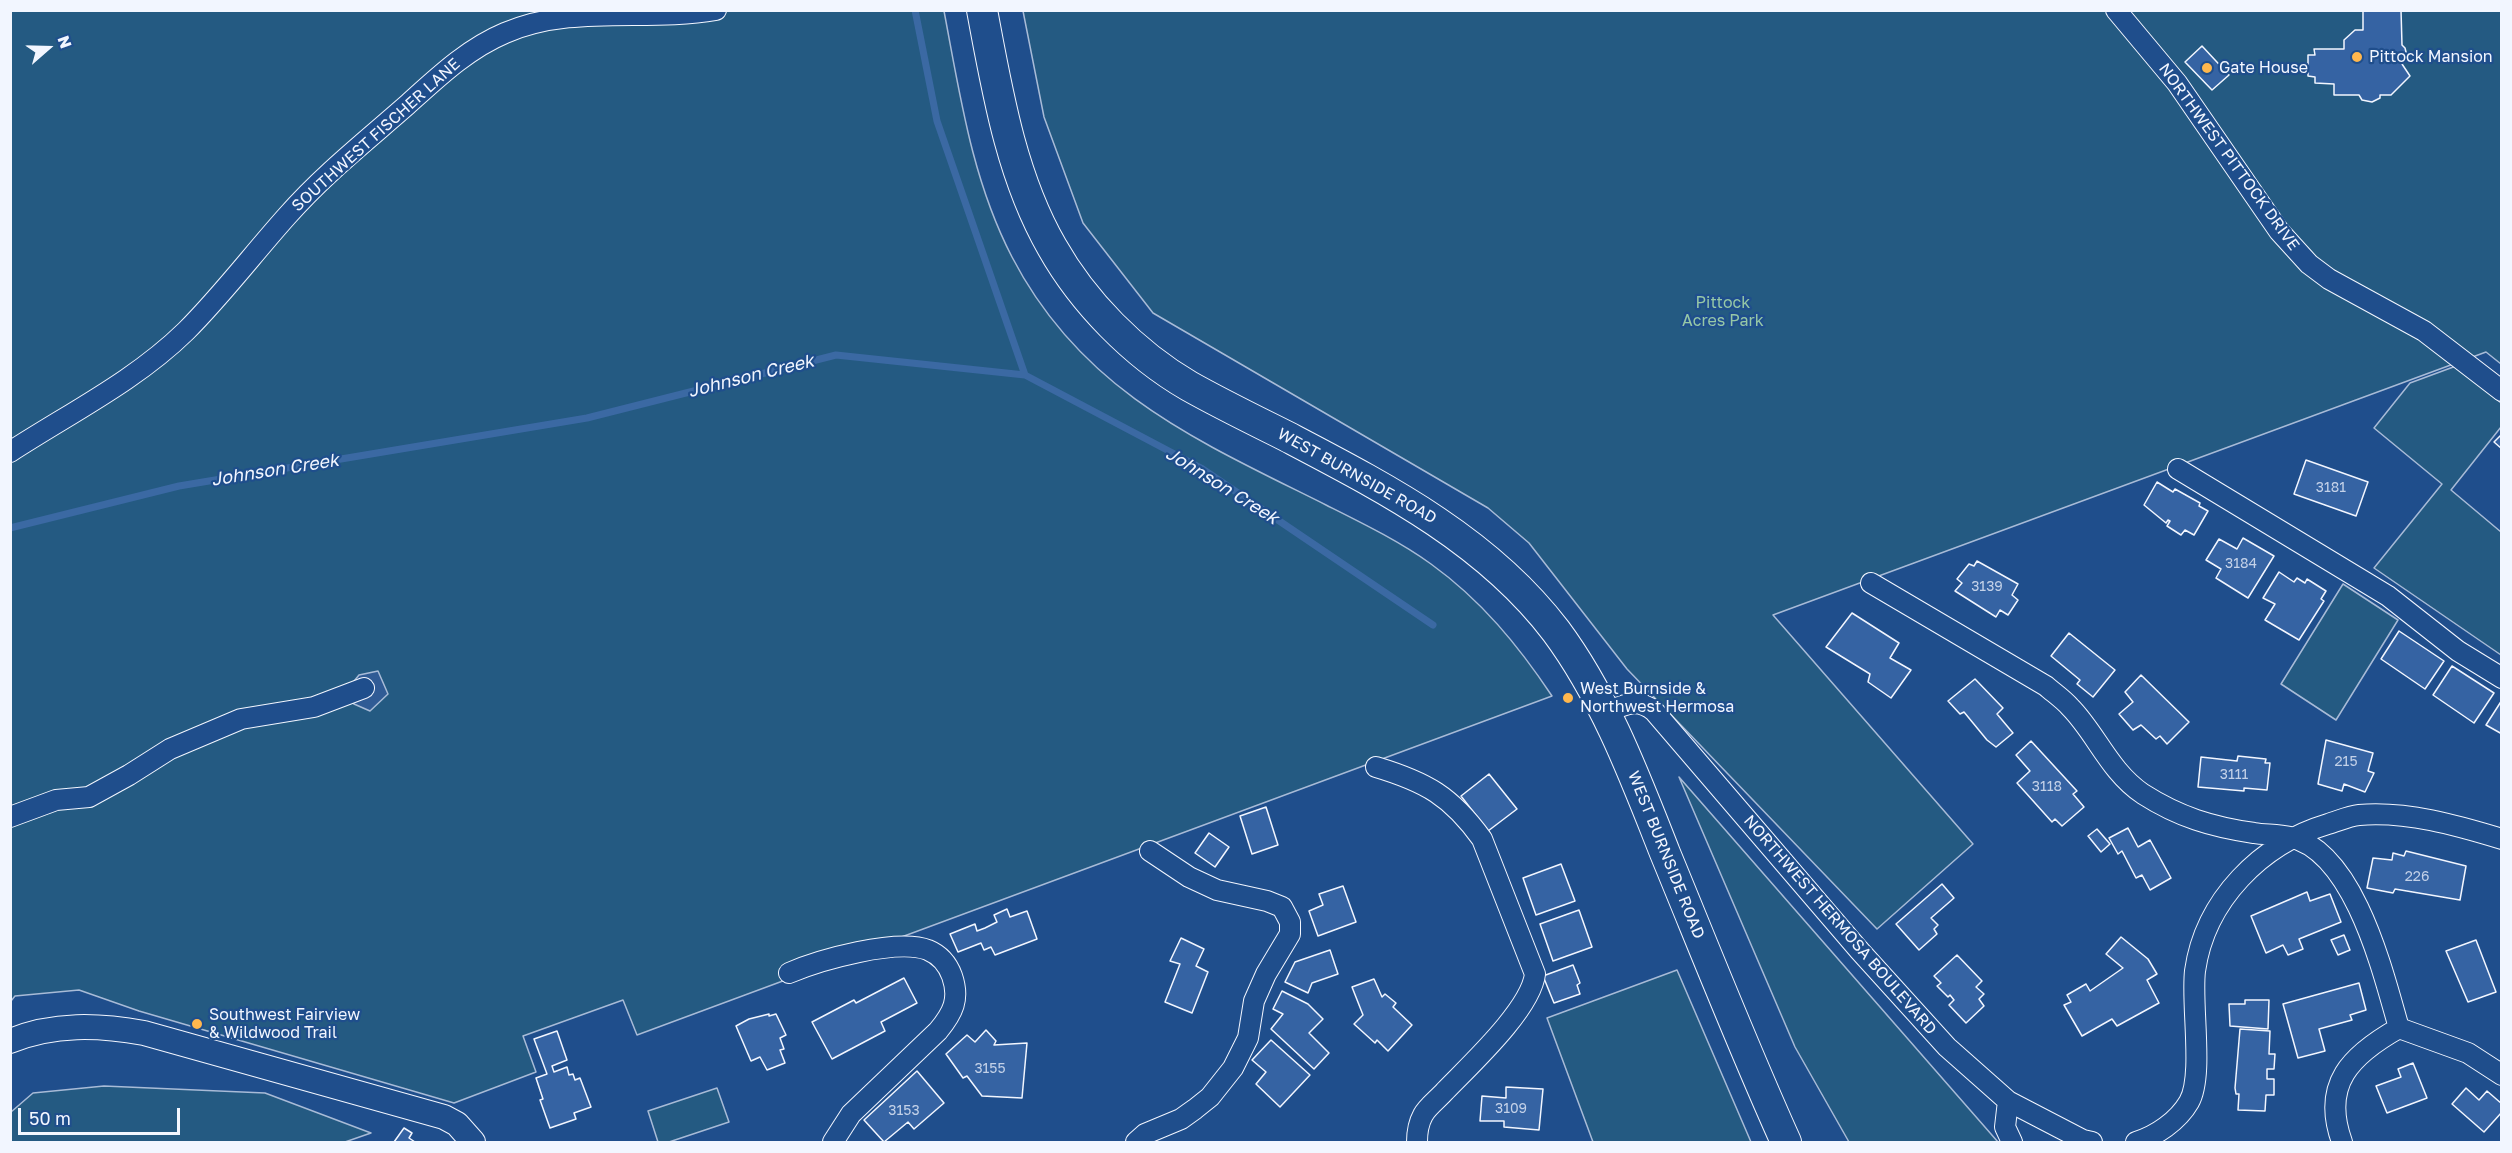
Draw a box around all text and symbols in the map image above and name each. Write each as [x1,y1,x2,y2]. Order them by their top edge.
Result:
north arrow [18,18,78,78]
text: N [53,33,76,51]
place label: Pittock Mansion [2369,47,2493,67]
marker: Pittock Mansion [2350,50,2364,64]
street label: SOUTHWEST FISCHER LANE [288,54,464,216]
place label: Gate House [2219,58,2308,78]
street label: NORTHWEST PITTOCK DRIVE [2155,60,2303,254]
marker: Gate House [2200,61,2214,75]
park label: Pittock Acres Park [1682,293,1764,331]
water label: Johnson Creek [686,350,816,402]
street label: WEST BURNSIDE ROAD [1274,424,1440,528]
water label: Johnson Creek [1162,443,1282,529]
water label: Johnson Creek [210,449,340,491]
house number: 3181 [2316,480,2346,496]
house number: 3184 [2225,556,2257,572]
house number: 3139 [1971,579,2003,595]
place label: West Burnside & Northwest Hermosa [1580,679,1734,717]
marker: West Burnside & Northwest Hermosa [1561,691,1575,705]
house number: 215 [2334,754,2358,770]
house number: 3111 [2220,767,2248,783]
street label: WEST BURNSIDE ROAD [1624,768,1708,942]
house number: 3118 [2032,779,2062,795]
street label: NORTHWEST HERMOSA BOULEVARD [1739,811,1941,1039]
house number: 226 [2405,869,2429,885]
place label: Southwest Fairview & Wildwood Trail [209,1005,360,1043]
marker: Southwest Fairview & Wildwood Trail [190,1017,204,1031]
house number: 3155 [974,1061,1006,1077]
scale bar [21,1096,183,1134]
house number: 3109 [1495,1101,1527,1117]
house number: 3153 [888,1103,920,1119]
text: 50 m [29,1107,71,1129]

